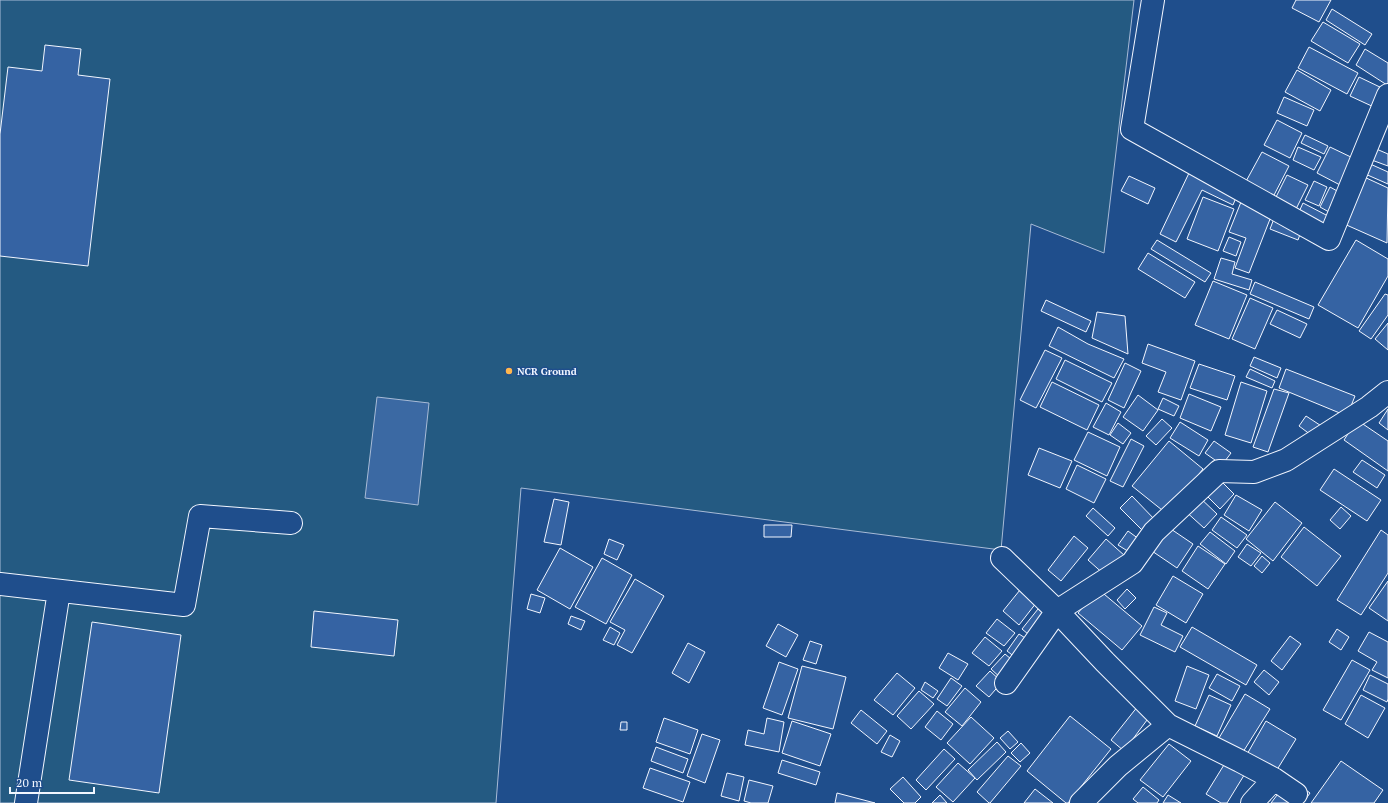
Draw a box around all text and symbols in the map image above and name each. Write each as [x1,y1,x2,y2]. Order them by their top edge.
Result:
place label: NCR Ground [517,365,577,378]
marker: NCR Ground [504,366,514,376]
scale bar [10,769,94,795]
text: 20 m [16,775,43,790]

